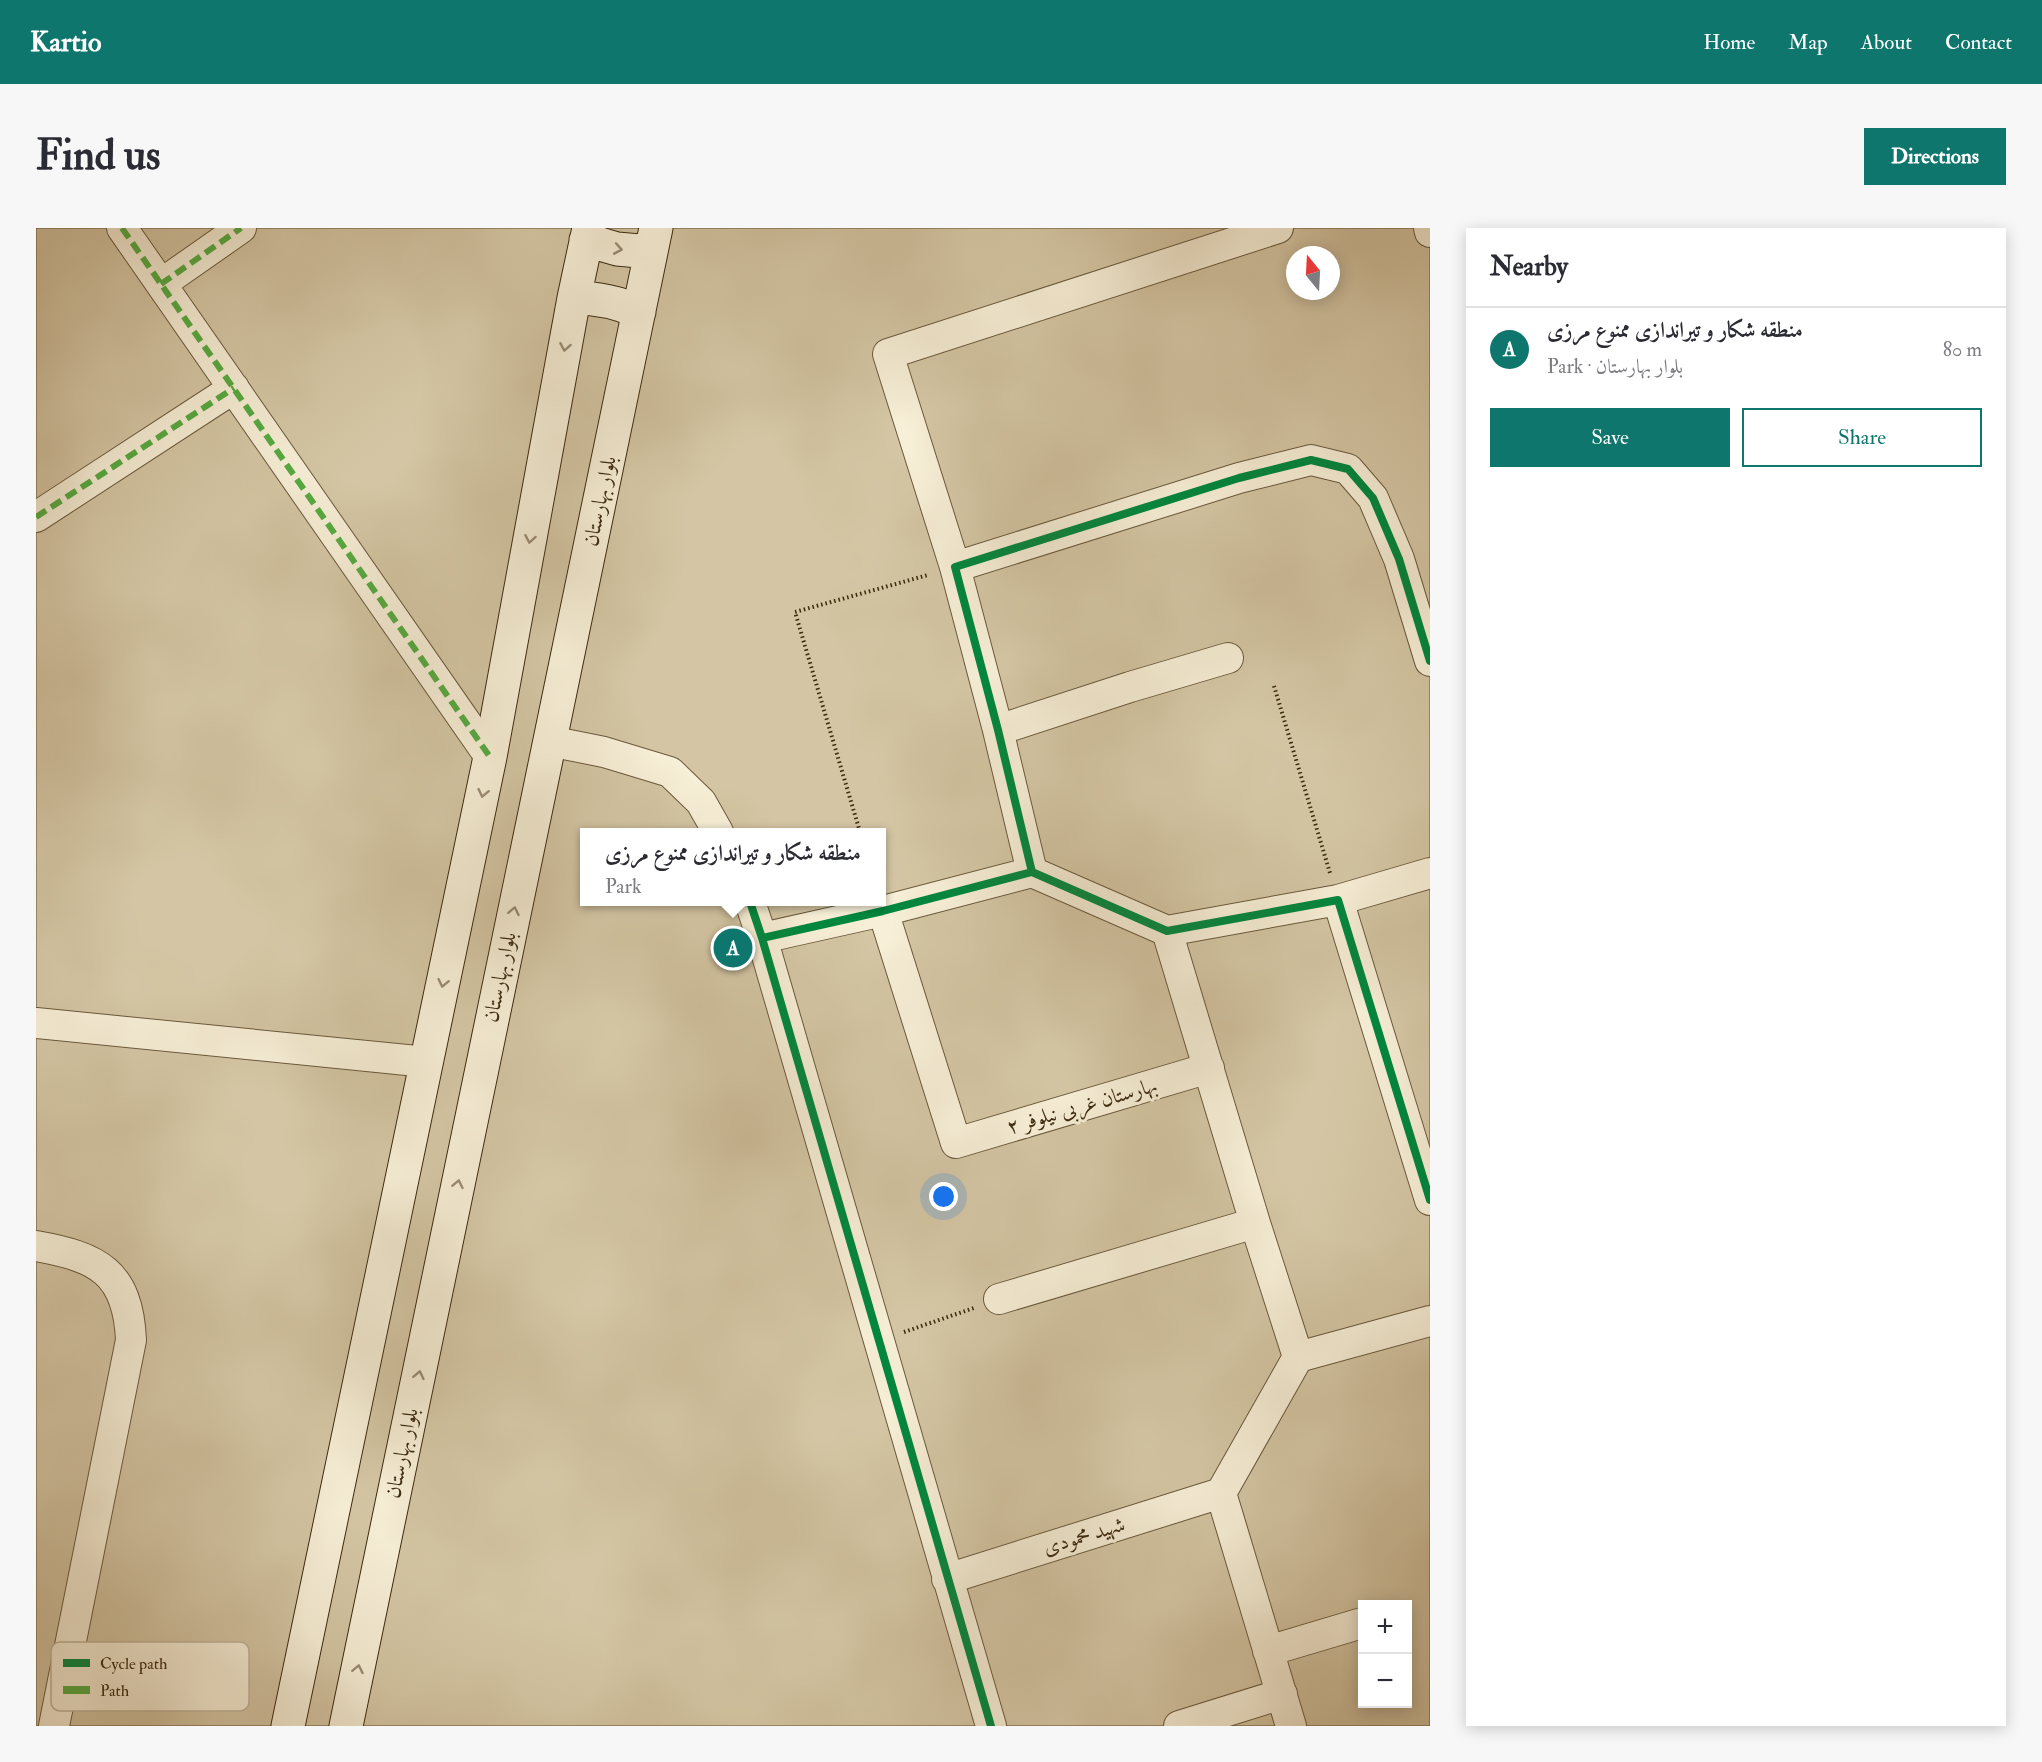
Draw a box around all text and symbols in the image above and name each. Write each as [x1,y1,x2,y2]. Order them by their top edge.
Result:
text: Kartio [30,25,101,60]
text: Home [1703,29,1755,56]
text: Map [1788,29,1828,56]
text: About [1861,29,1912,56]
text: Contact [1945,29,2012,56]
button: Directions [1864,128,2006,185]
text: Find us [36,130,160,182]
one-way arrow [613,242,623,255]
north arrow [1286,246,1340,300]
text: Nearby [1490,251,1568,283]
text: منطقه شکار و تیراندازی ممنوع مرزی [1547,316,1803,344]
text: A [1503,337,1516,362]
text: 80 m [1943,337,1982,362]
one-way arrow [559,342,572,352]
text: Park · بلوار بهارستان [1547,354,1683,379]
button: Save [1490,408,1730,467]
button: Share [1742,408,1982,467]
street label: بلوار بهارستان [577,453,623,549]
one-way arrow [524,534,537,544]
one-way arrow [477,787,490,797]
popup [580,828,886,906]
text: منطقه شکار و تیراندازی ممنوع مرزی [605,839,861,867]
text: Park [605,874,642,899]
one-way arrow [507,906,520,916]
pin: A [714,926,752,970]
street label: بلوار بهارستان [477,929,523,1025]
one-way arrow [437,978,450,988]
street label: بهارستان غربی نیلوفر ۲ [1003,1072,1161,1141]
one-way arrow [451,1179,464,1189]
your location [929,1182,958,1211]
one-way arrow [411,1370,424,1380]
street label: بلوار بهارستان [379,1405,425,1501]
street label: شهید محمودی [1040,1511,1128,1561]
map controls [1358,1600,1412,1708]
button: + [1358,1600,1412,1654]
legend [51,1642,249,1711]
text: Cycle path [100,1654,168,1675]
button: − [1358,1654,1412,1708]
one-way arrow [351,1664,364,1674]
text: Path [100,1681,130,1701]

